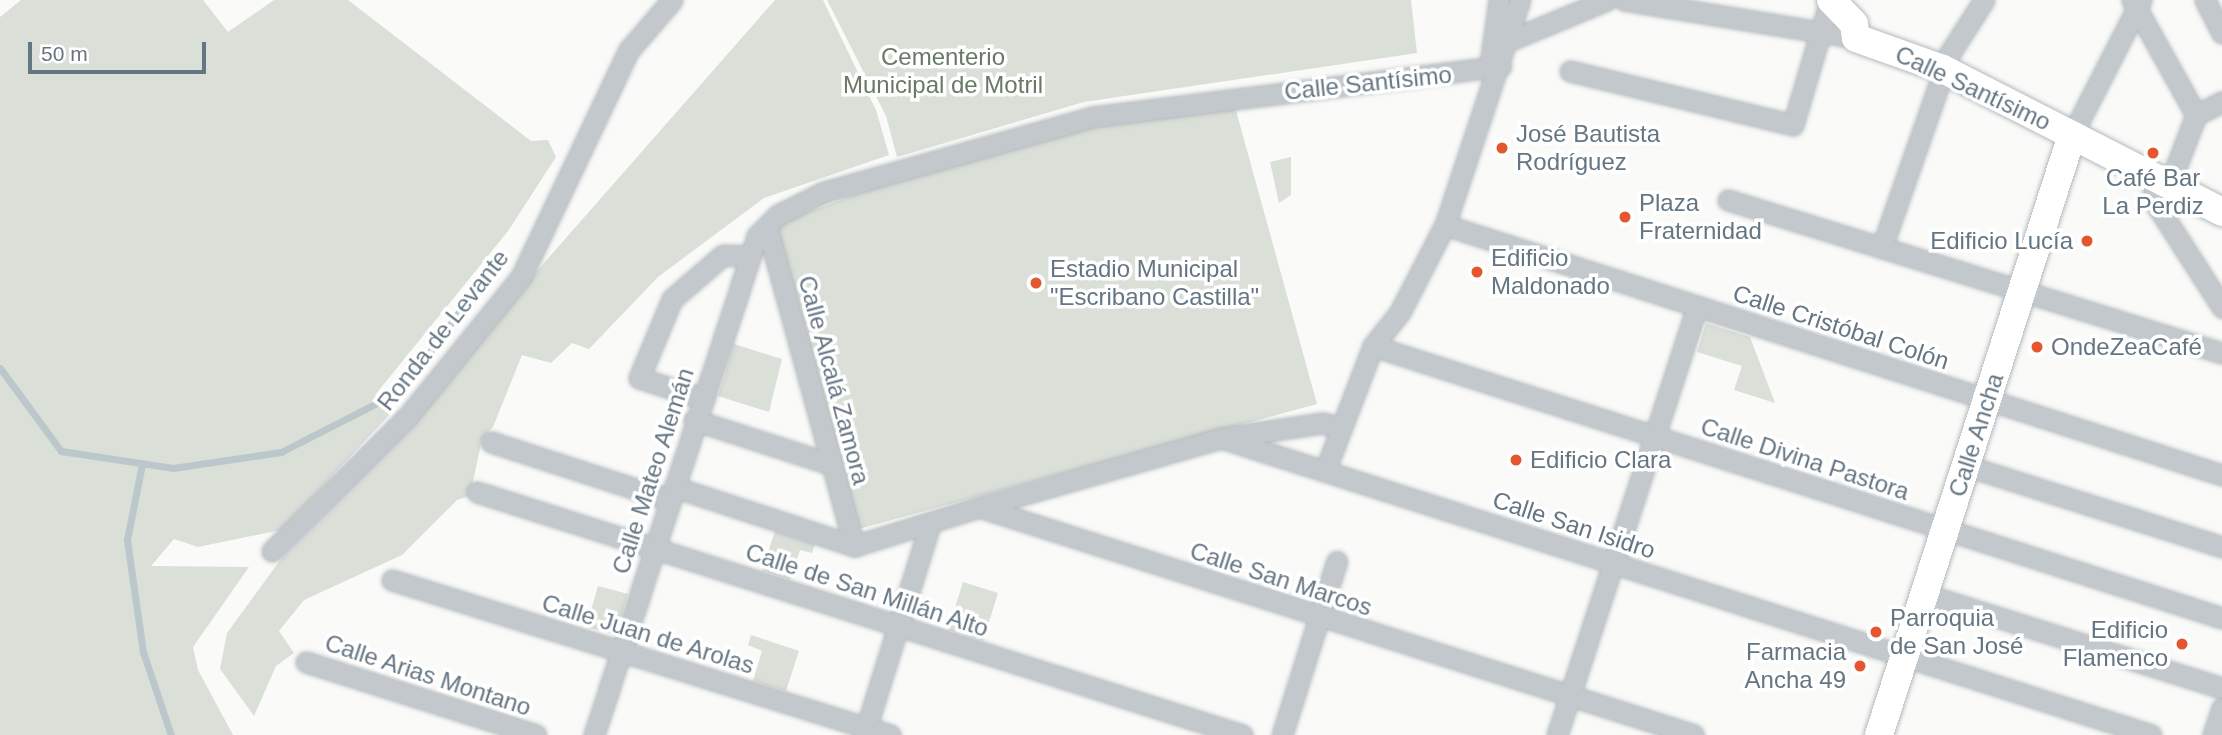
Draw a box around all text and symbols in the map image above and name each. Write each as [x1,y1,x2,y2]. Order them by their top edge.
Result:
scale bar [32,28,210,72]
street label: Calle Santísimo [1891,39,2055,137]
text: 50 m [41,42,88,65]
park label: Cementerio Municipal de Motril [843,43,1043,99]
street label: Calle Santísimo [1283,60,1453,106]
place label: José Bautista Rodríguez [1516,120,1660,176]
marker: José Bautista Rodríguez [1494,140,1510,156]
marker: Café Bar La Perdiz [2145,145,2161,161]
place label: Café Bar La Perdiz [2102,164,2204,220]
place label: Plaza Fraternidad [1639,189,1762,245]
marker: Plaza Fraternidad [1617,209,1633,225]
place label: Edificio Lucía [1930,227,2073,255]
marker: Edificio Lucía [2079,233,2095,249]
street label: Ronda de Levante [371,244,515,416]
place label: Edificio Maldonado [1491,244,1610,300]
place label: Estadio Municipal "Escribano Castilla" [1050,255,1259,311]
marker: Edificio Maldonado [1469,264,1485,280]
street label: Calle Alcalá Zamora [792,272,876,488]
marker: Estadio Municipal "Escribano Castilla" [1028,275,1044,291]
street label: Calle Cristóbal Colón [1729,278,1953,376]
place label: OndeZeaCafé [2051,333,2202,361]
marker: OndeZeaCafé [2029,339,2045,355]
street label: Calle Mateo Alemán [606,364,700,578]
street label: Calle Ancha [1942,369,2010,501]
street label: Calle Divina Pastora [1697,412,1913,506]
place label: Edificio Clara [1530,446,1671,474]
marker: Edificio Clara [1508,452,1524,468]
street label: Calle San Isidro [1489,485,1659,565]
street label: Calle San Marcos [1186,536,1376,622]
street label: Calle de San Millán Alto [741,537,993,643]
street label: Calle Juan de Arolas [538,588,758,680]
place label: Parroquia de San José [1890,604,2023,660]
place label: Edificio Flamenco [2063,616,2168,672]
marker: Parroquia de San José [1868,624,1884,640]
street label: Calle Arias Montano [321,628,535,722]
marker: Edificio Flamenco [2174,636,2190,652]
place label: Farmacia Ancha 49 [1745,638,1846,694]
marker: Farmacia Ancha 49 [1852,658,1868,674]

